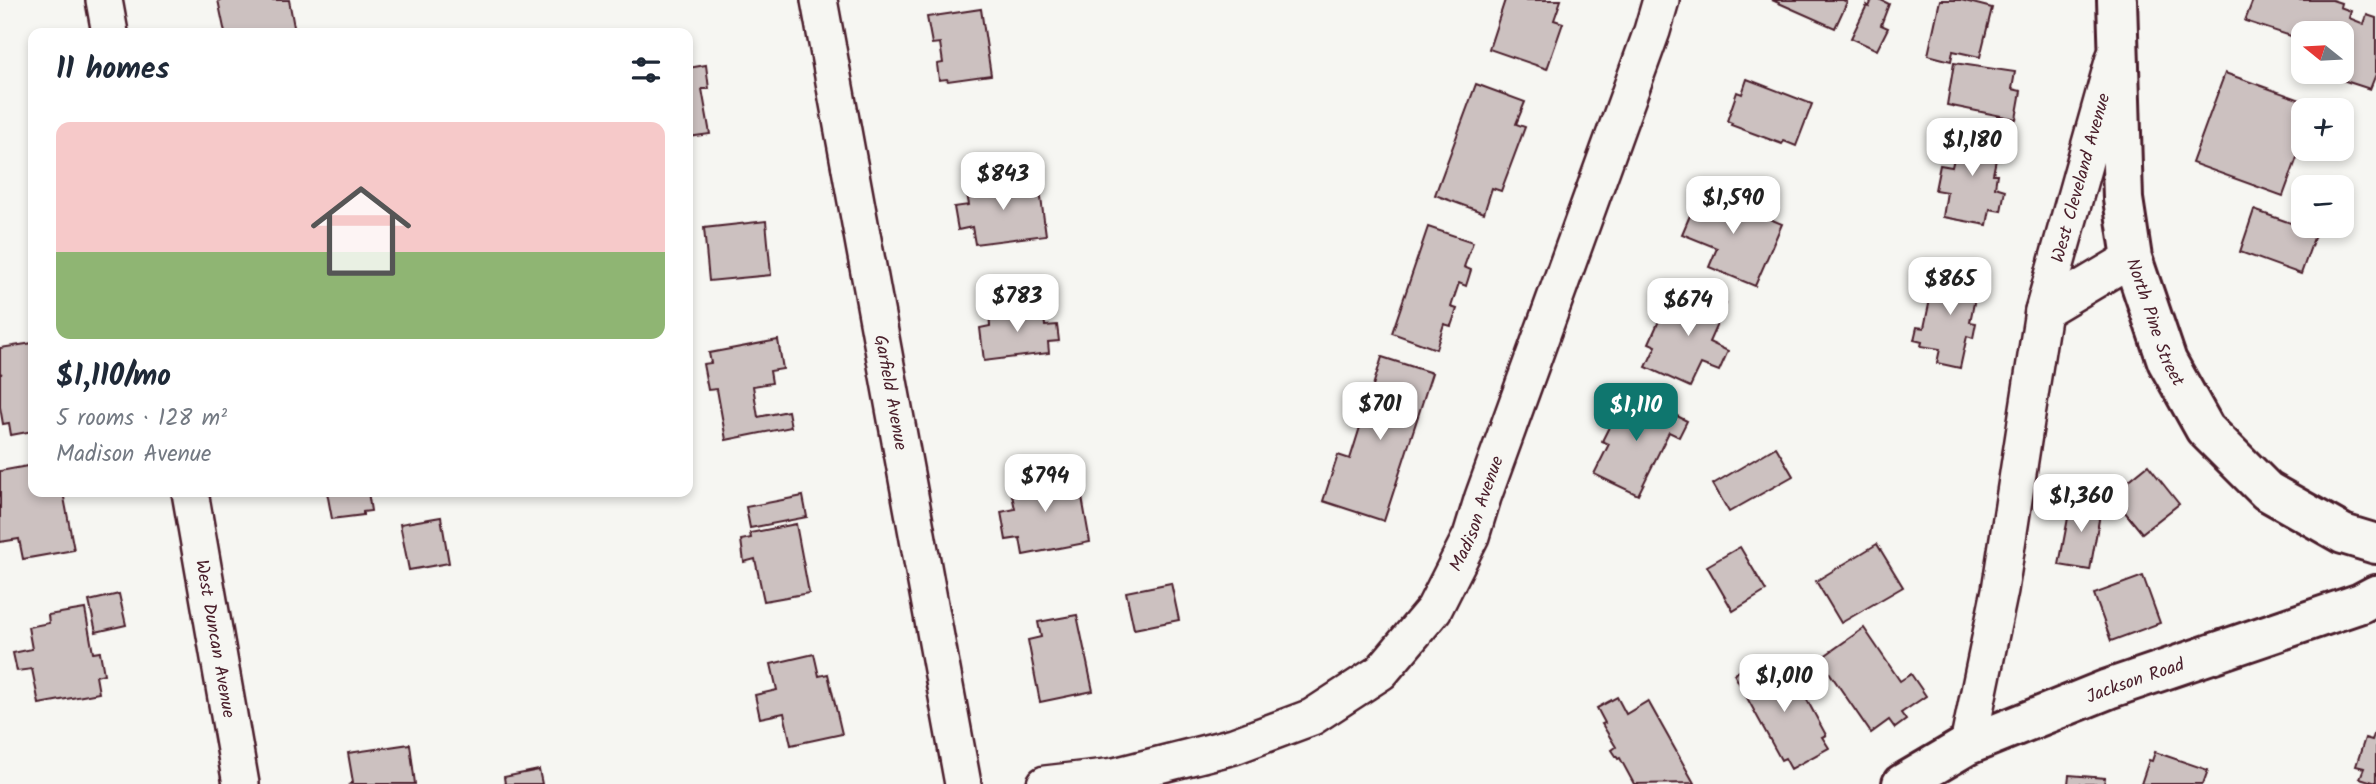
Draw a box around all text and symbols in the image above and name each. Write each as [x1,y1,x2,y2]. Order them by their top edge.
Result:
north arrow [2291,21,2354,84]
map controls [2291,21,2354,238]
text: 11 homes [56,46,169,94]
icon: filters [627,51,665,89]
street label: West Cleveland Avenue [2044,90,2119,266]
button: + [2291,98,2354,161]
pin: $1,180 [1915,118,2029,178]
text: $1,180 [1943,123,2001,159]
pin: $843 [962,152,1044,212]
text: $843 [977,157,1029,193]
icon: home [298,168,424,294]
button: − [2291,175,2354,238]
pin: $1,590 [1676,176,1790,236]
text: $1,590 [1702,181,1764,217]
street label: North Pine Street [2117,255,2192,393]
pin: $865 [1909,258,1991,317]
text: $865 [1924,262,1976,298]
pin: $783 [976,274,1058,334]
pin: $674 [1647,278,1729,338]
text: $783 [992,279,1042,315]
text: $674 [1663,283,1713,319]
street label: Garfield Avenue [865,333,914,453]
text: $1,110/mo [56,353,171,401]
pin: $701 [1339,382,1421,442]
pin: $1,110 [1579,384,1693,443]
text: $701 [1358,387,1402,423]
text: $1,110 [1610,388,1662,424]
text: 5 rooms · 128 m² [56,401,227,437]
text: Madison Avenue [56,437,211,473]
street label: Madison Avenue [1442,452,1513,577]
pin: $794 [1004,454,1086,514]
text: $794 [1021,459,1069,495]
pin: $1,360 [2024,475,2138,534]
text: $1,360 [2049,479,2113,515]
street label: West Duncan Avenue [186,558,242,720]
street label: Jackson Road [2082,651,2189,712]
pin: $1,010 [1727,654,1841,714]
text: $1,010 [1755,659,1813,695]

